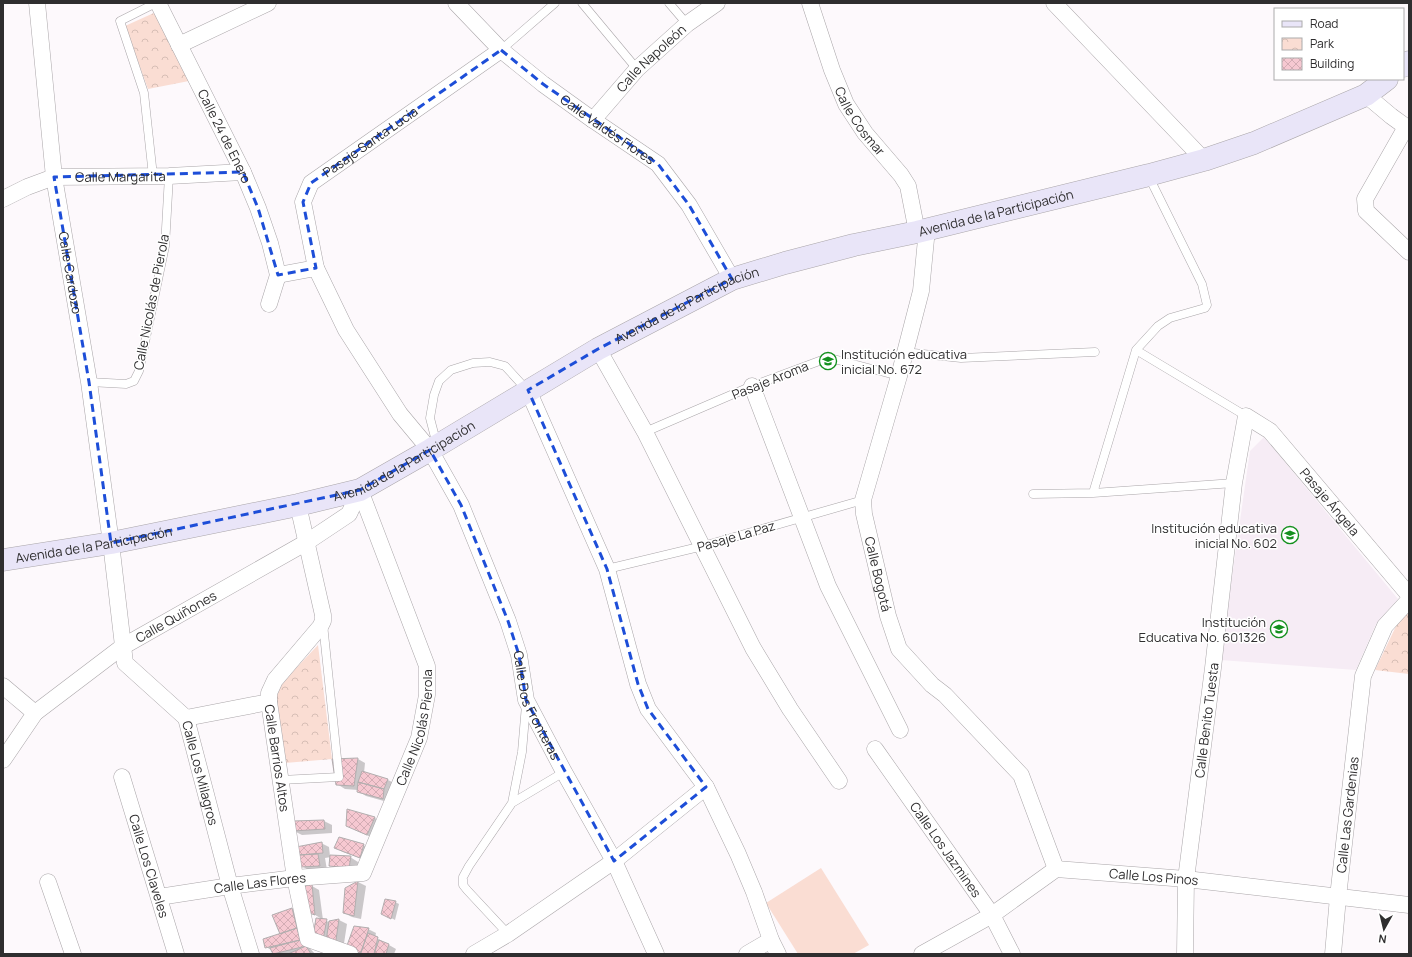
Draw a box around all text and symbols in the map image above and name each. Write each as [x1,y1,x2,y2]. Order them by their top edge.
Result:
legend [1274,8,1404,80]
text: Road [1310,15,1338,32]
street label: Calle Napoleón [612,20,690,96]
text: Park [1310,35,1335,52]
text: Building [1310,55,1354,72]
street label: Calle Cosmar [831,84,889,159]
street label: Calle 24 de Enero [194,86,256,186]
street label: Calle Valdés Flores [557,90,659,168]
street label: Pasaje Santa Lucía [319,102,421,181]
street label: Calle Margarita [75,167,166,186]
street label: Avenida de la Participación [917,185,1075,240]
street label: Calle Cardozo [54,230,86,316]
street label: Calle Nicolás de Pierola [129,233,173,371]
street label: Avenida de la Participación [612,262,761,348]
place label: Institución educativa inicial No. 672 [841,345,967,378]
school or university icon: Institución educativa inicial No. 672 [818,351,838,371]
street label: Pasaje Aroma [729,356,811,404]
street label: Avenida de la Participación [331,416,478,505]
street label: Pasaje Ángela [1296,464,1364,540]
street label: Pasaje La Paz [695,516,777,556]
place label: Institución educativa inicial No. 602 [1151,519,1277,552]
street label: Avenida de la Participación [14,522,174,567]
school or university icon: Institución educativa inicial No. 602 [1280,525,1300,545]
street label: Calle Bogotá [861,535,896,613]
street label: Calle Quiñones [132,586,220,647]
place label: Institución Educativa No. 601326 [1139,613,1266,646]
school or university icon: Institución Educativa No. 601326 [1269,619,1289,639]
street label: Calle Dos Fronteras [509,649,565,763]
street label: Calle Benito Tuesta [1190,662,1223,779]
street label: Calle Nicolás Pierola [391,669,437,788]
street label: Calle Barrios Altos [260,703,294,813]
street label: Calle Los Milagros [178,719,223,827]
street label: Calle Las Gardenias [1332,755,1363,874]
street label: Calle Los Jazmines [906,798,986,901]
street label: Calle Los Claveles [125,812,173,920]
street label: Calle Los Pinos [1108,864,1200,889]
street label: Calle Las Flores [213,868,307,897]
north arrow [1364,909,1404,949]
text: N [1377,931,1387,947]

